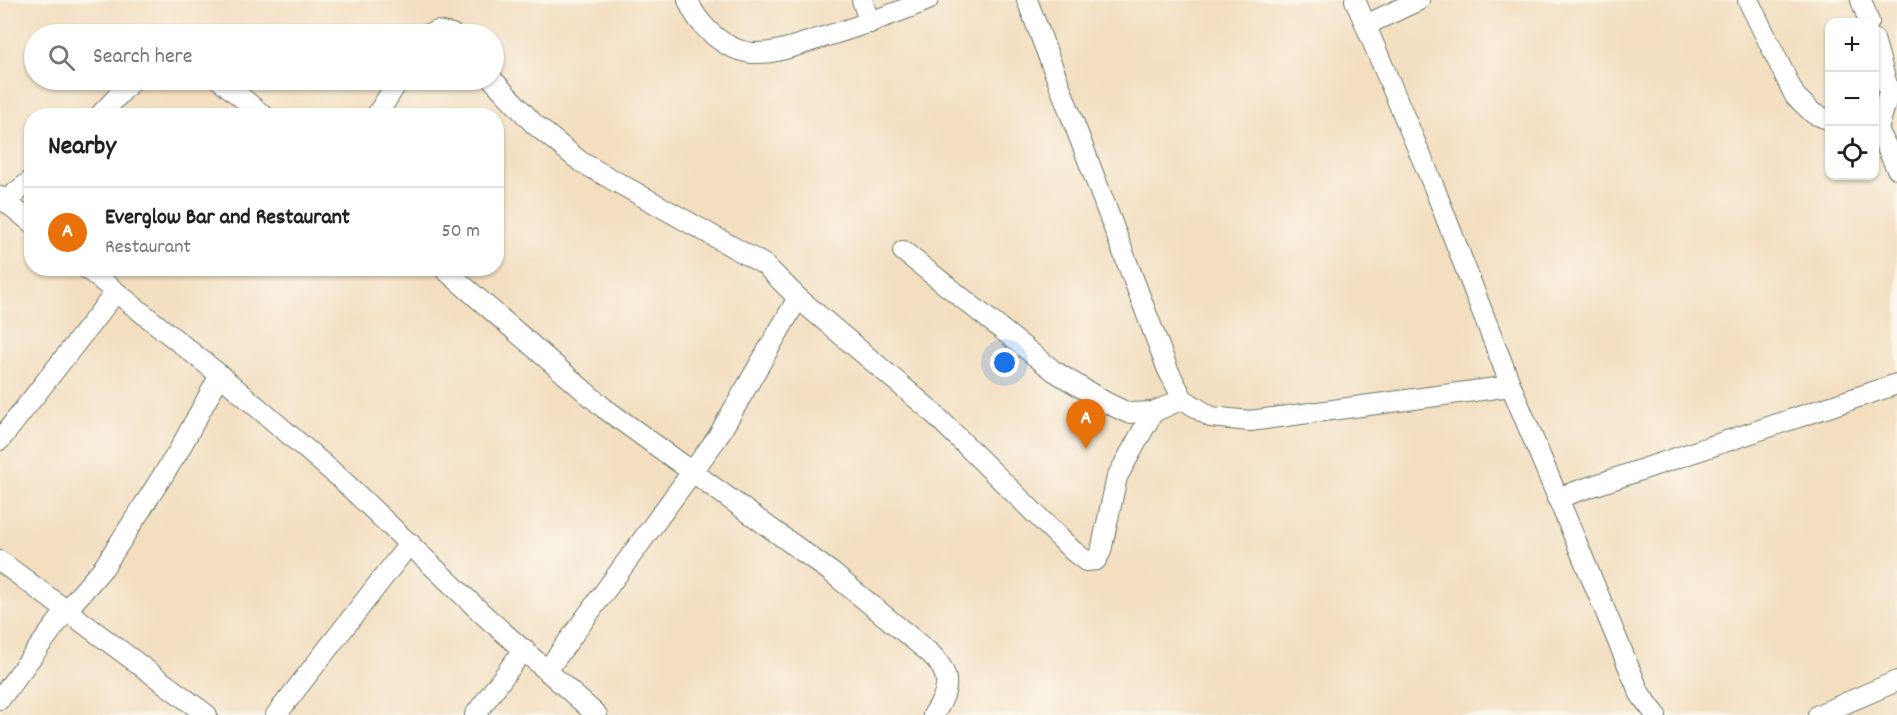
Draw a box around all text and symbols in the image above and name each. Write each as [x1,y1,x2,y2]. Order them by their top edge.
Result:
map controls [1825,18,1879,180]
button: + [1825,18,1879,72]
search box [24,24,504,90]
icon: search [45,41,78,74]
text: Search here [93,42,192,73]
button: − [1825,72,1879,126]
button: locate [1825,126,1879,180]
text: Nearby [48,129,116,166]
text: Everglow Bar and Restaurant [105,203,350,234]
text: A [62,218,73,246]
text: 50 m [442,218,480,246]
text: Restaurant [105,234,191,262]
your location [990,348,1019,377]
pin: A [1066,400,1106,449]

